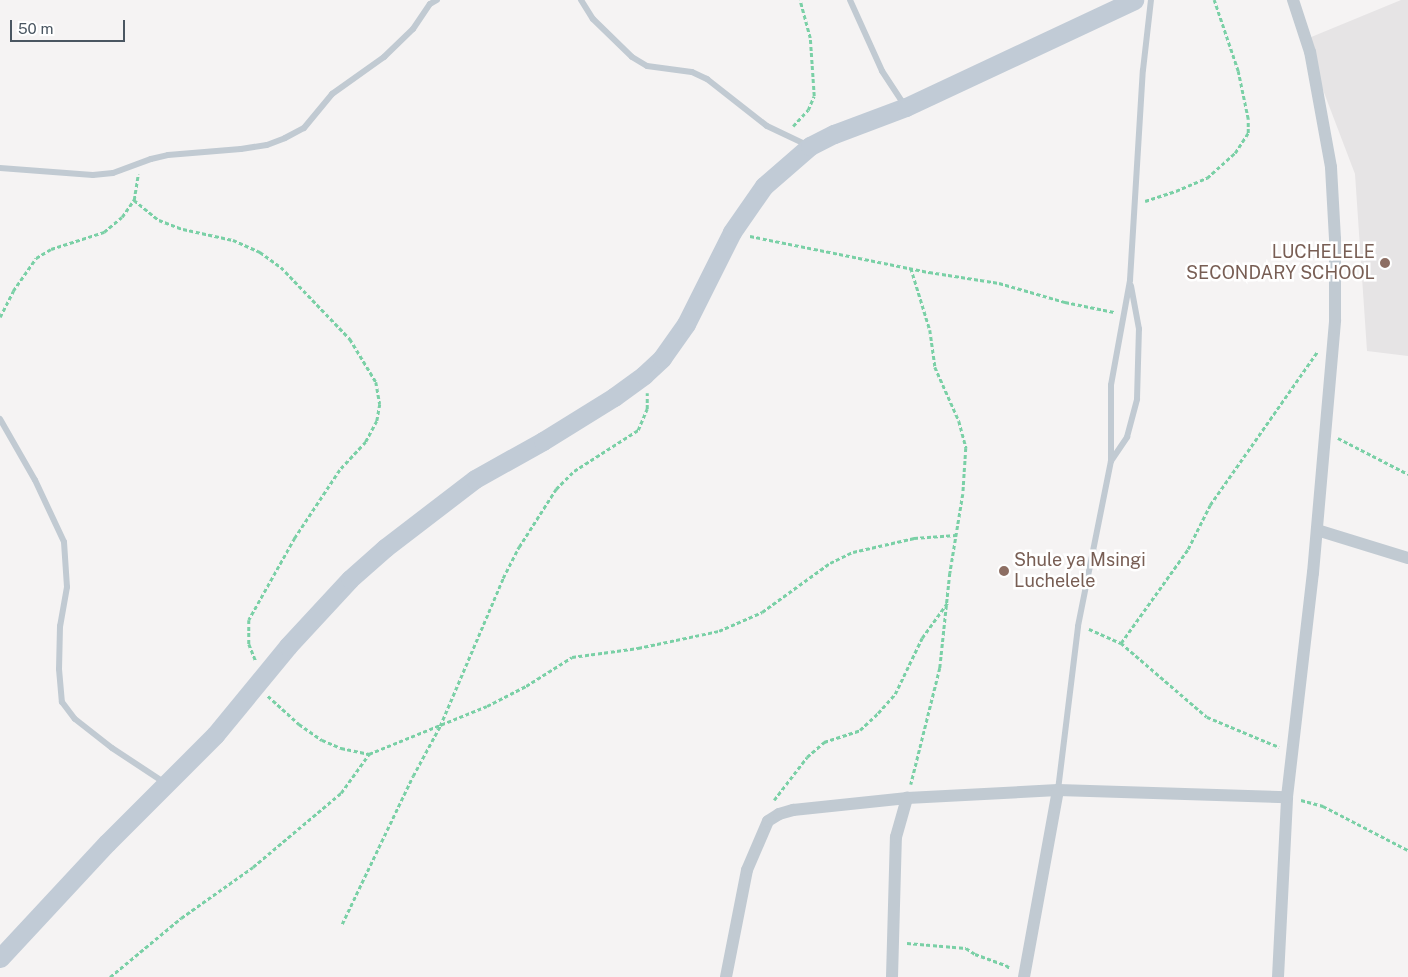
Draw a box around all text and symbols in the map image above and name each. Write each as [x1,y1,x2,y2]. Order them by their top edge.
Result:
scale bar [12,10,128,42]
text: 50 m [18,20,53,37]
place label: LUCHELELE SECONDARY SCHOOL [1186,242,1375,284]
marker: LUCHELELE SECONDARY SCHOOL [1379,257,1391,269]
place label: Shule ya Msingi Luchelele [1014,550,1146,592]
marker: Shule ya Msingi Luchelele [998,565,1010,577]

